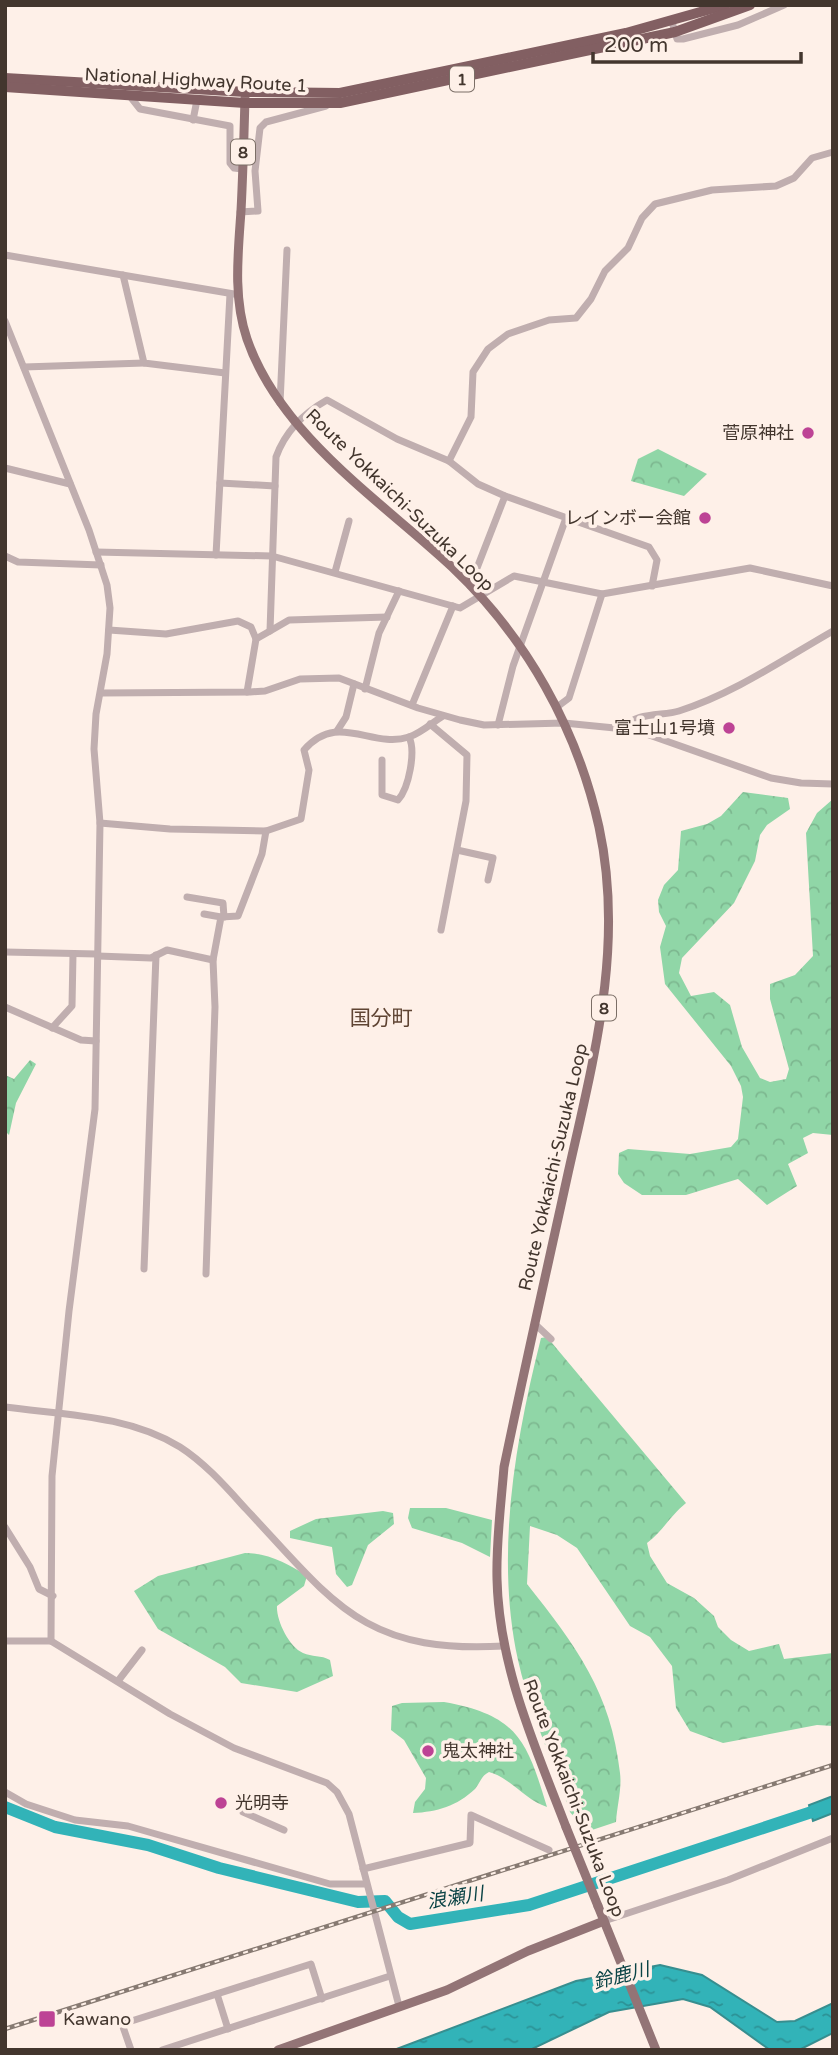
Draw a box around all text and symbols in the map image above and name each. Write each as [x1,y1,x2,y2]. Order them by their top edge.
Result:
scale bar [593,21,801,65]
text: 200 m [604,33,668,58]
street label: National Highway Route 1 [84,63,308,97]
road number: 1 [450,66,474,92]
road number: 8 [231,140,255,164]
street label: Route Yokkaichi-Suzuka Loop [301,404,499,596]
place label: 菅原神社 [722,422,794,444]
marker: 菅原神社 [800,425,816,441]
place label: レインボー会館 [565,507,691,529]
marker: レインボー会館 [697,510,713,526]
place label: 富士山1号墳 [614,717,715,739]
marker: 富士山1号墳 [721,720,737,736]
road number: 8 [592,996,616,1020]
district label: 国分町 [350,1006,413,1031]
street label: Route Yokkaichi-Suzuka Loop [514,1041,592,1293]
street label: Route Yokkaichi-Suzuka Loop [518,1676,630,1920]
place label: 鬼太神社 [442,1740,514,1762]
marker: 鬼太神社 [420,1743,436,1759]
place label: 光明寺 [235,1792,289,1814]
marker: 光明寺 [213,1795,229,1811]
water label: 浪瀬川 [425,1882,487,1913]
water label: 鈴鹿川 [591,1958,653,1994]
place label: Kawano [63,2008,131,2030]
marker: Kawano [37,2009,57,2029]

